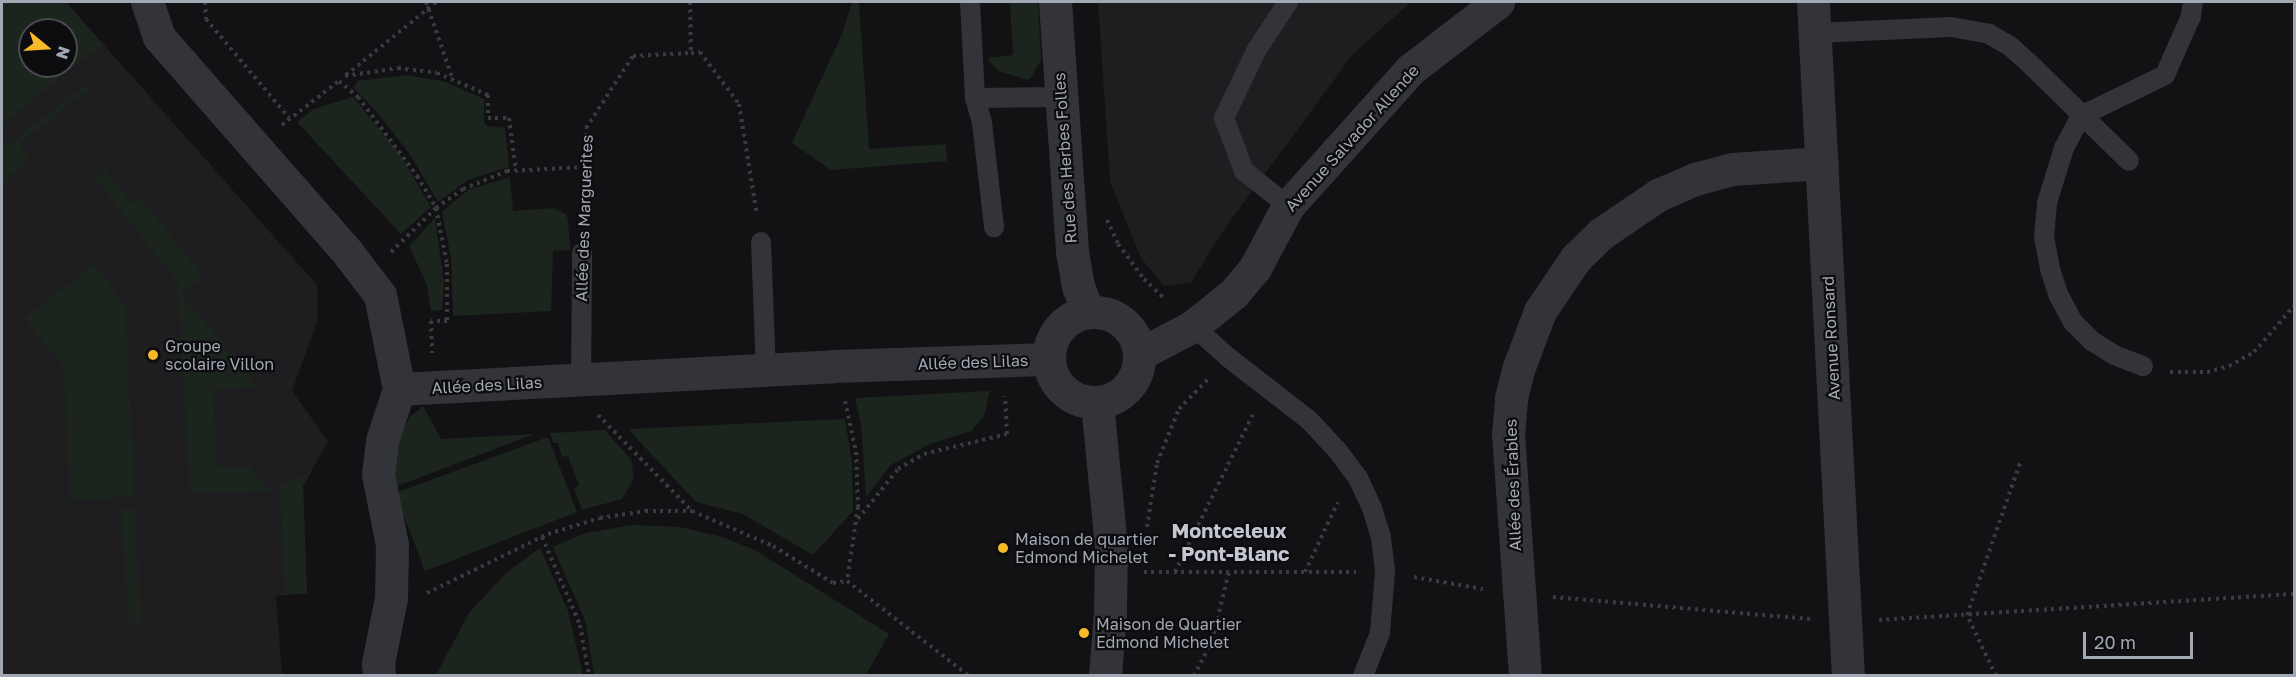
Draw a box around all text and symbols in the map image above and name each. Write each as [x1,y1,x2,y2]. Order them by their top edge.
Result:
north arrow [18,18,78,78]
text: N [52,44,75,62]
street label: Avenue Salvador Allende [1281,61,1423,215]
street label: Rue des Herbes Folles [1049,72,1081,244]
street label: Allée des Marguerites [571,134,597,302]
street label: Avenue Ronsard [1818,276,1844,400]
place label: Groupe scolaire Villon [165,336,274,374]
marker: Groupe scolaire Villon [146,348,160,362]
street label: Allée des Lilas [917,350,1029,374]
street label: Allée des Lilas [431,373,543,397]
street label: Allée des Érables [1501,419,1525,551]
district label: Montceleux - Pont-Blanc [1168,519,1290,566]
place label: Maison de quartier Edmond Michelet [1015,529,1158,567]
marker: Maison de quartier Edmond Michelet [996,541,1010,555]
place label: Maison de Quartier Edmond Michelet [1096,614,1241,652]
scale bar [2086,620,2196,658]
marker: Maison de Quartier Edmond Michelet [1077,626,1091,640]
text: 20 m [2094,631,2136,653]

